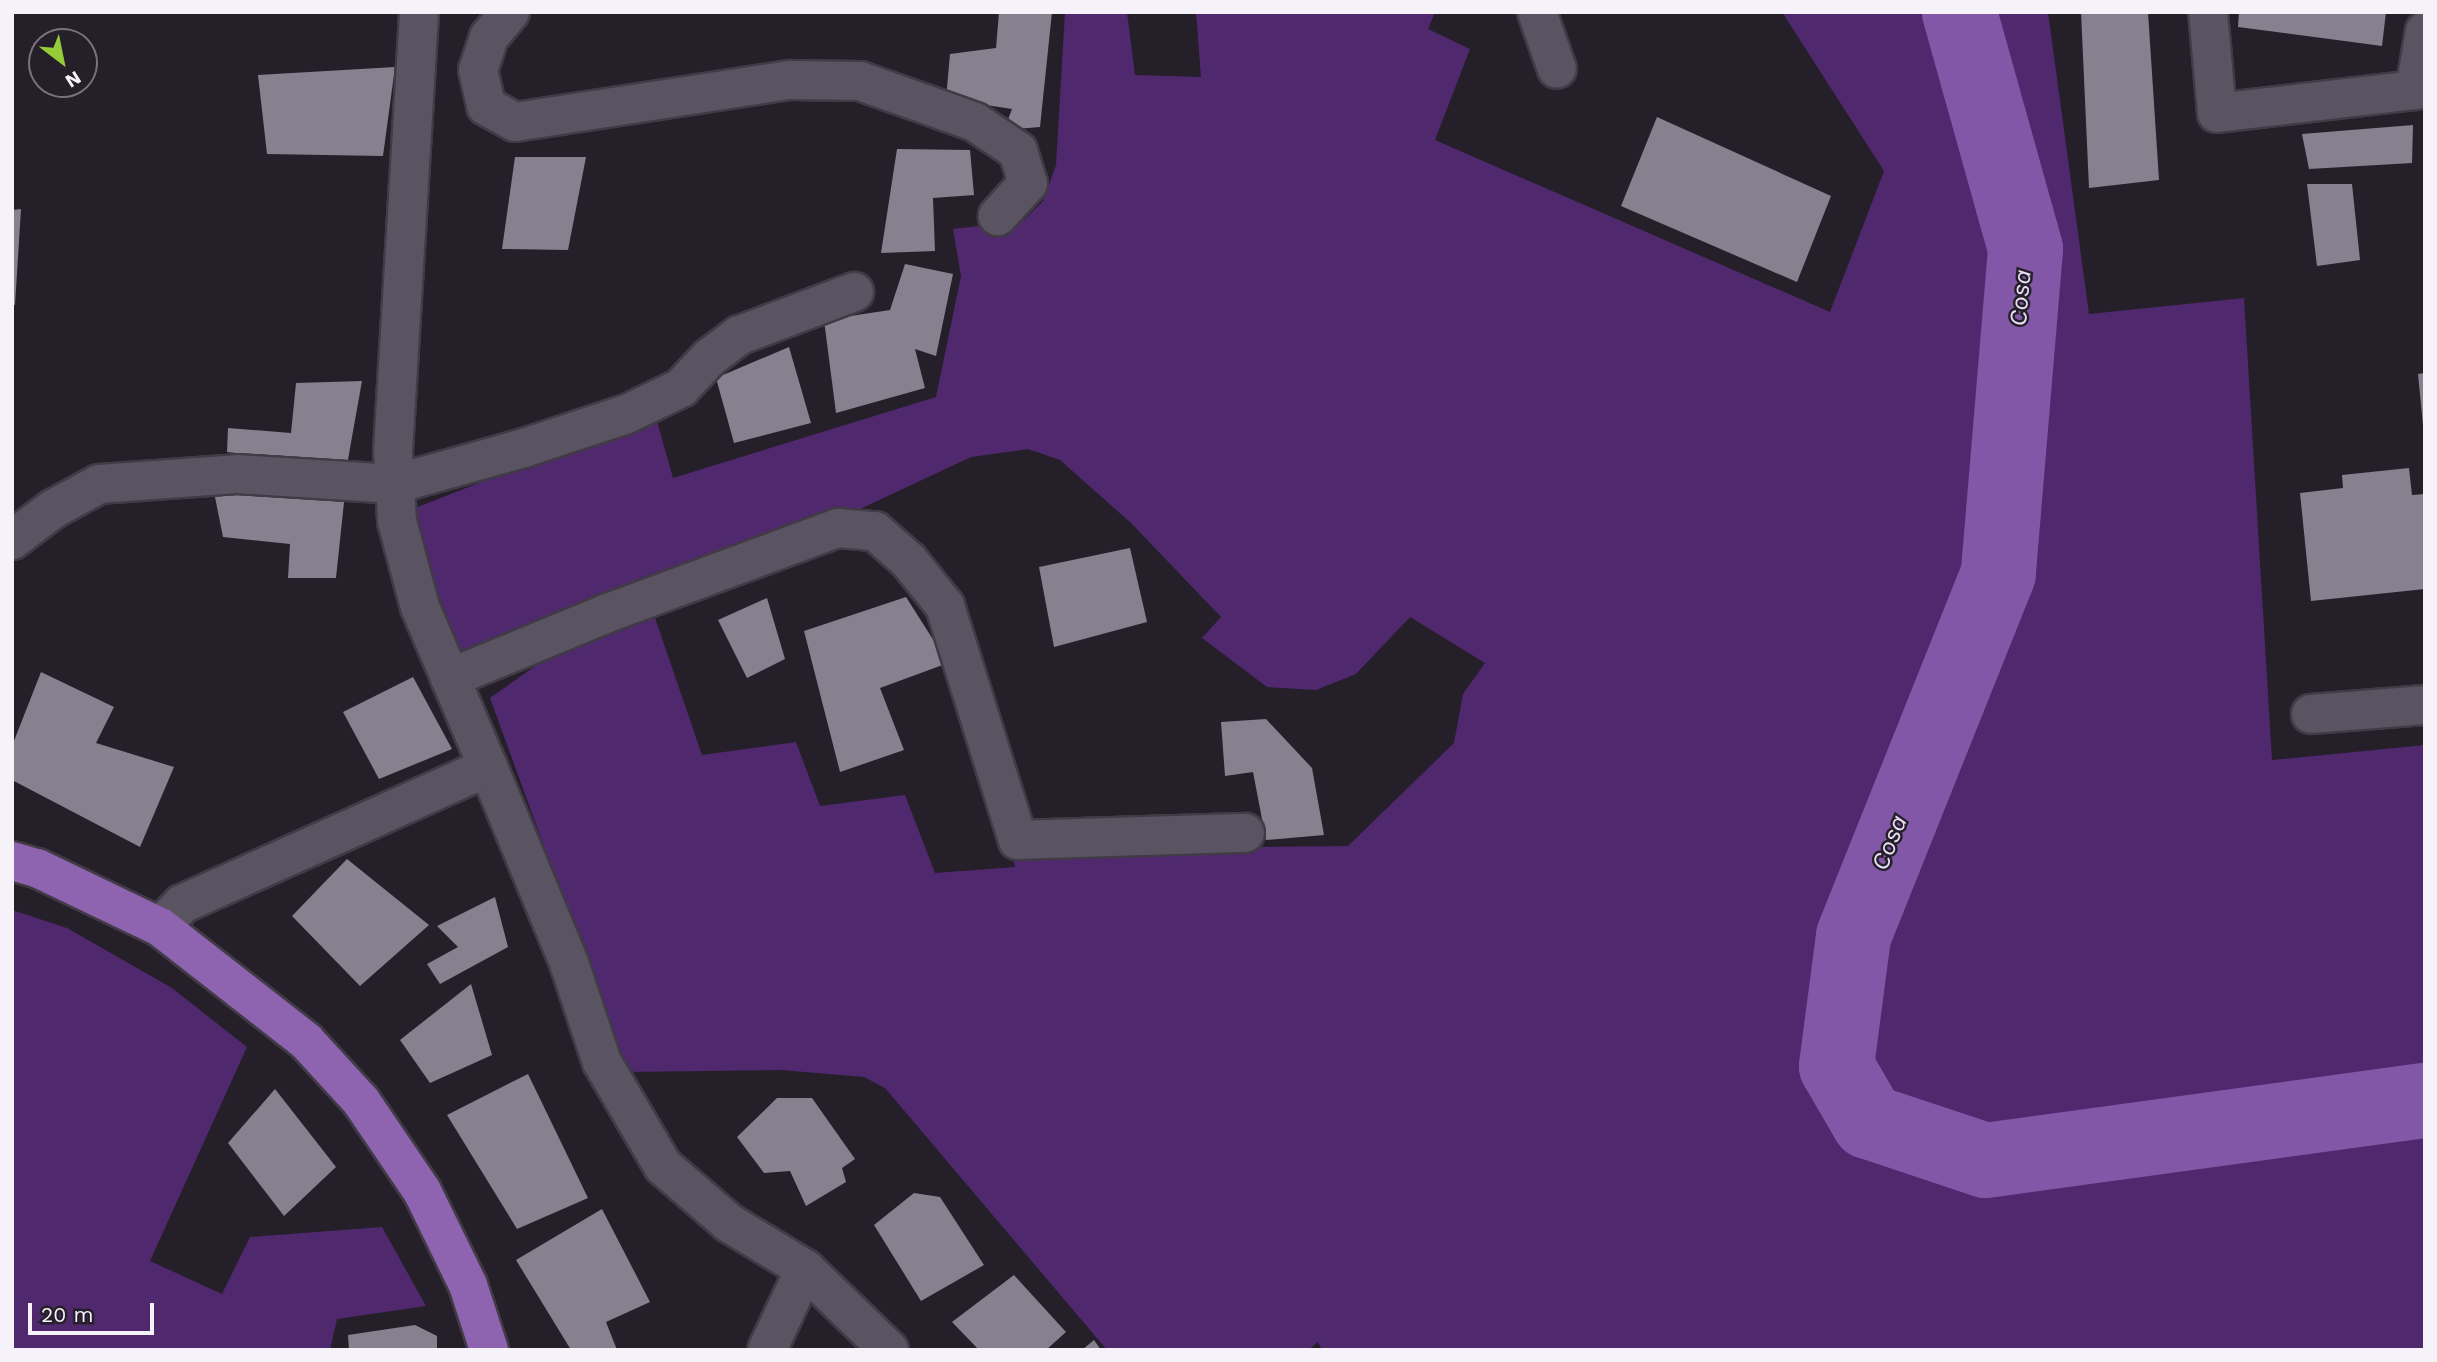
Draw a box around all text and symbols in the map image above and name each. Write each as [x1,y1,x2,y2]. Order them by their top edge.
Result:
north arrow [28,28,98,98]
text: N [61,66,85,93]
water label: Cosa [2004,268,2038,328]
water label: Cosa [1866,811,1914,875]
scale bar [32,1288,158,1332]
text: 20 m [41,1302,93,1327]

